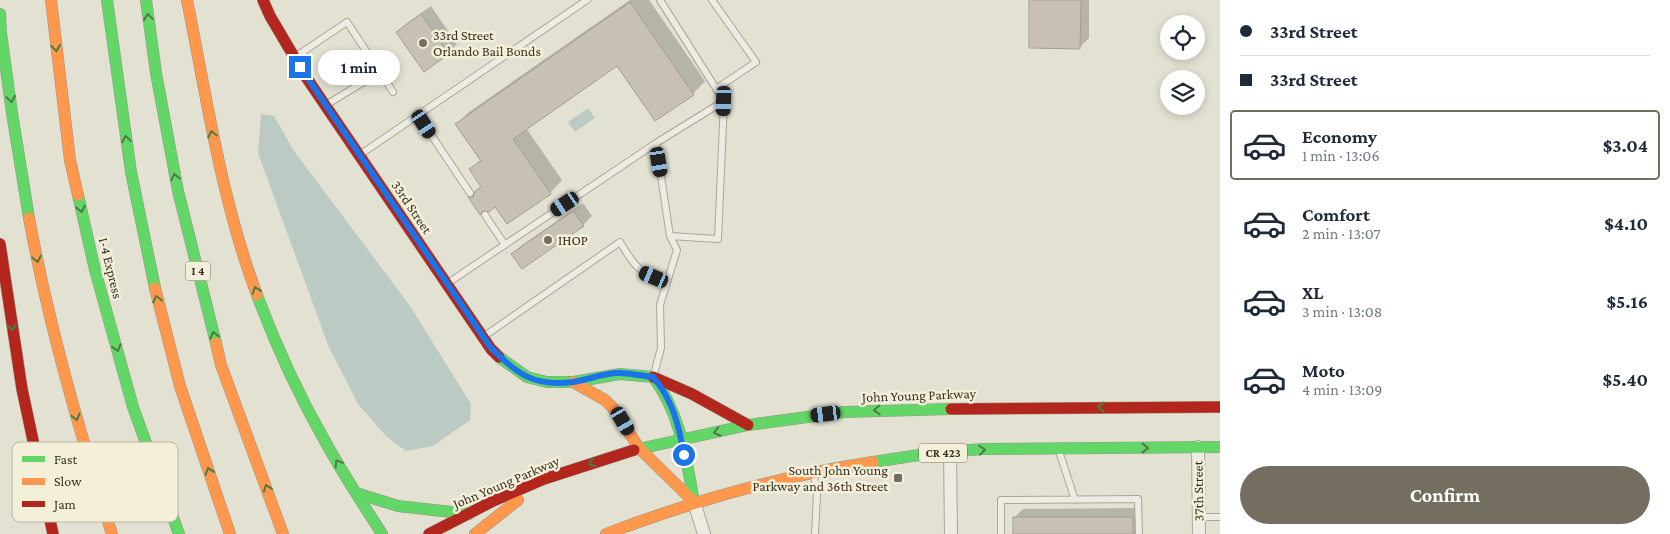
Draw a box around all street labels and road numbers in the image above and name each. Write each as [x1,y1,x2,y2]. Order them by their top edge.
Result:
street label: 33rd Street [388,177,436,237]
street label: I-4 Express [96,236,126,300]
road number: I 4 [186,262,210,280]
street label: John Young Parkway [860,385,977,405]
road number: CR 423 [919,443,967,462]
street label: John Young Parkway [448,452,562,512]
street label: 37th Street [1189,460,1207,521]

